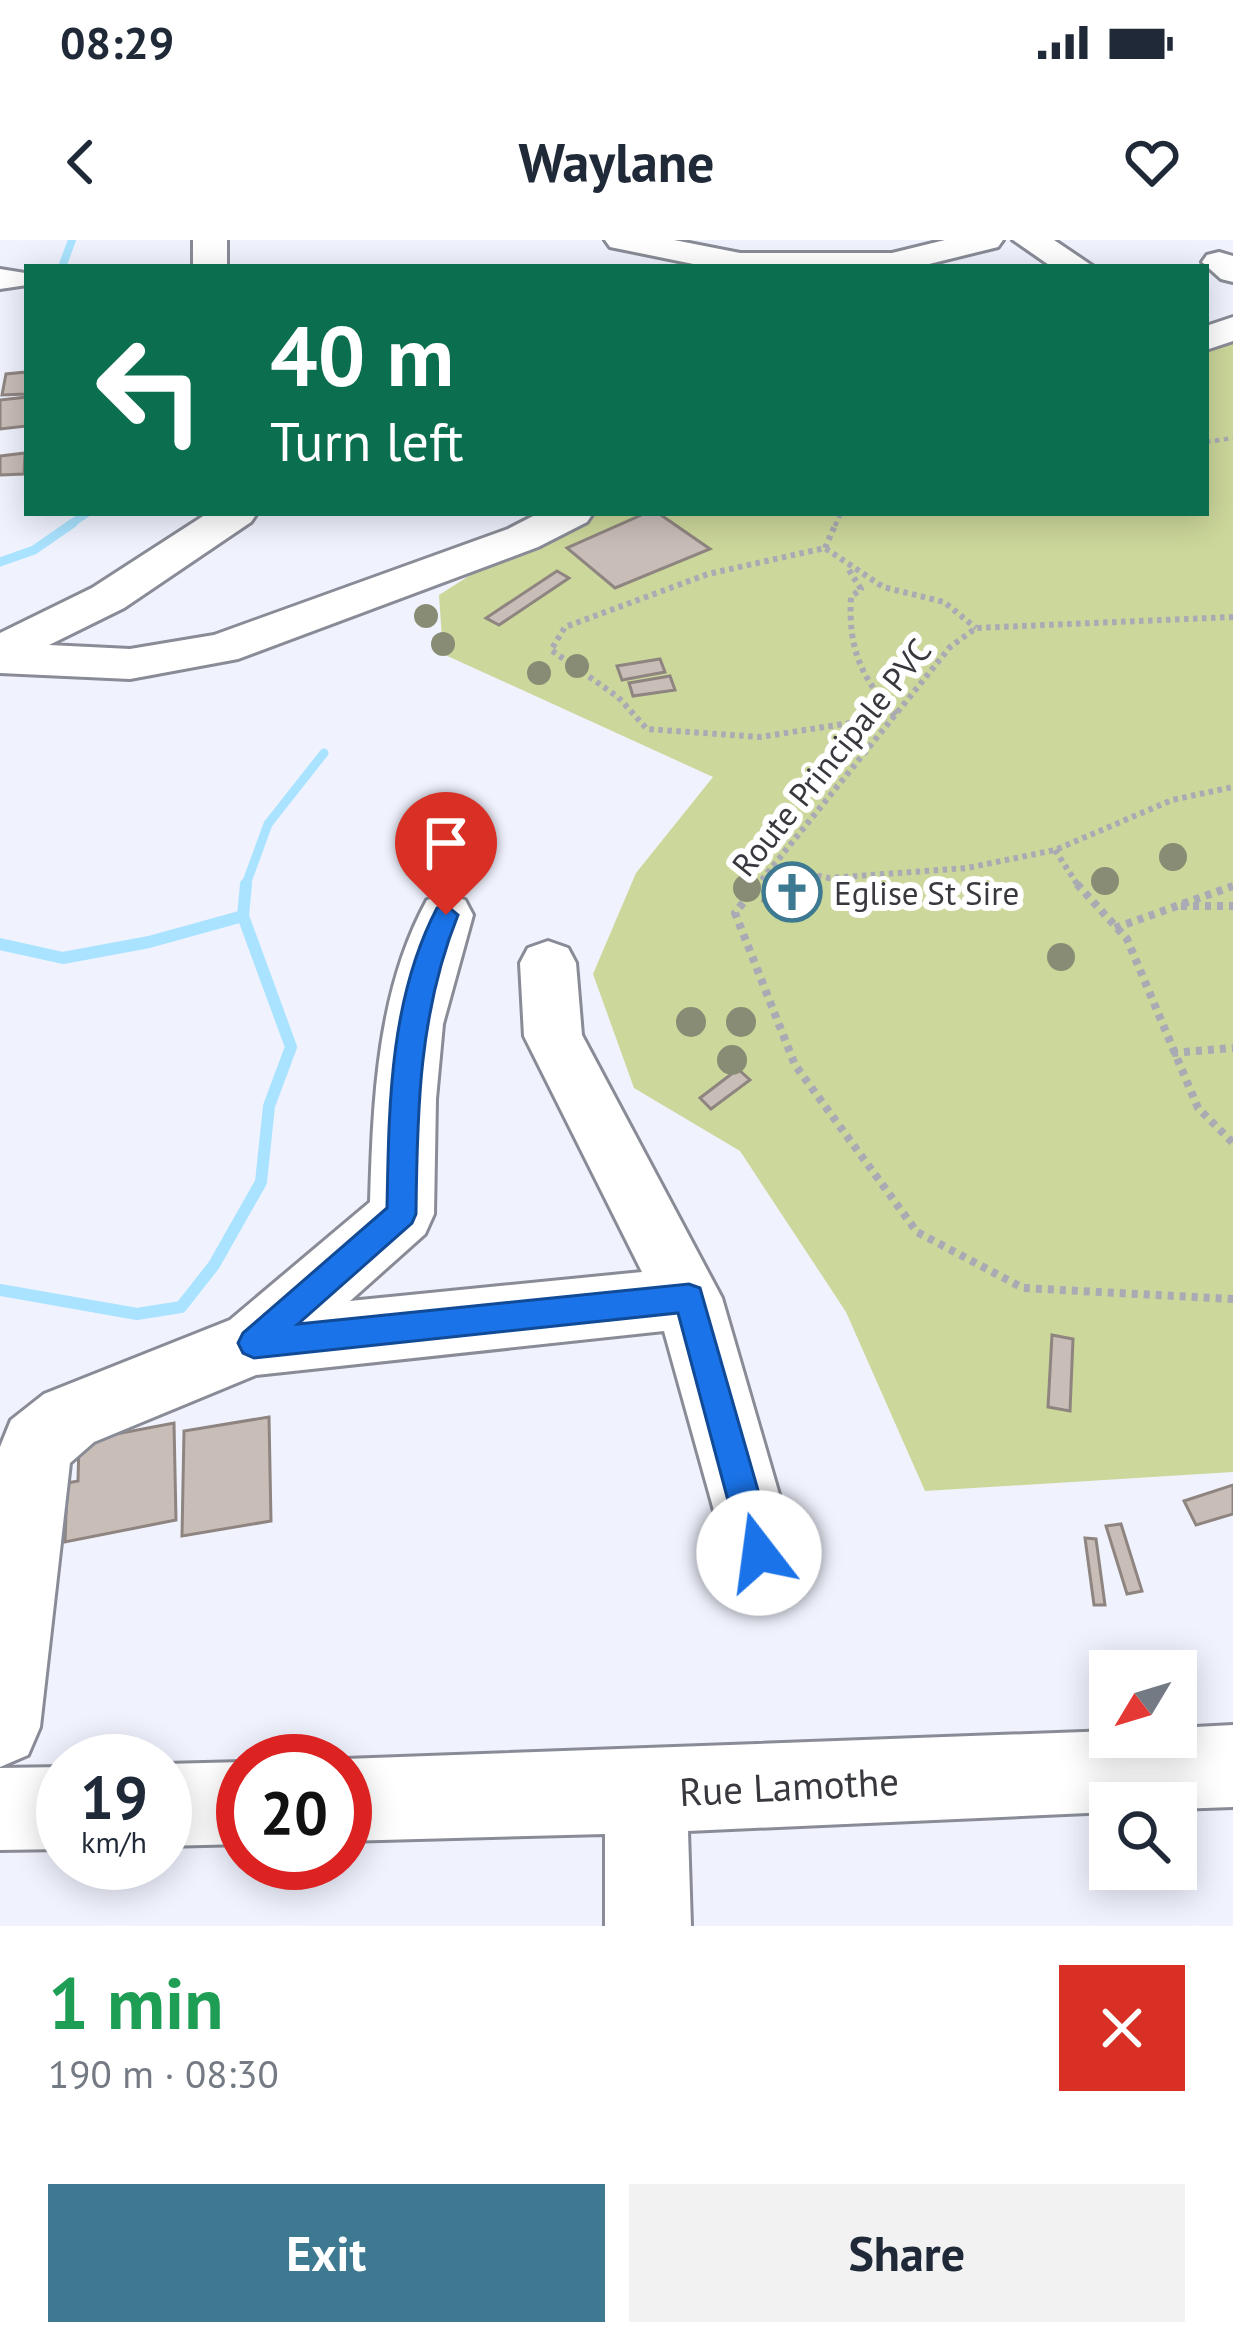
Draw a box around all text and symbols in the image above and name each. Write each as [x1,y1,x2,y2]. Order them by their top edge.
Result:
text: 08:29 [60,13,174,71]
text: Waylane [518,127,715,197]
icon: back [48,129,114,195]
icon: heart [1119,129,1185,195]
text: 40 m [270,300,454,409]
icon: left [72,312,228,468]
text: Turn left [270,406,464,476]
street label: Route Principale PVC [722,629,940,885]
pin [395,792,497,915]
icon: arrive [413,810,479,876]
church icon: Eglise St Sire [761,861,823,923]
place label: Eglise St Sire [834,871,1019,914]
position arrow [696,1490,822,1616]
north arrow [1089,1650,1197,1758]
map controls [1089,1650,1197,1890]
speed limit sign: 20 [216,1734,372,1890]
street label: Rue Lamothe [678,1755,900,1817]
text: 19 [80,1758,148,1836]
button: search [1089,1782,1197,1890]
text: km/h [81,1822,147,1861]
text: 1 min [48,1956,224,2049]
button: close [1059,1965,1185,2091]
text: 190 m · 08:30 [48,2048,279,2099]
button: Exit [48,2184,605,2322]
button: Share [629,2184,1185,2322]

